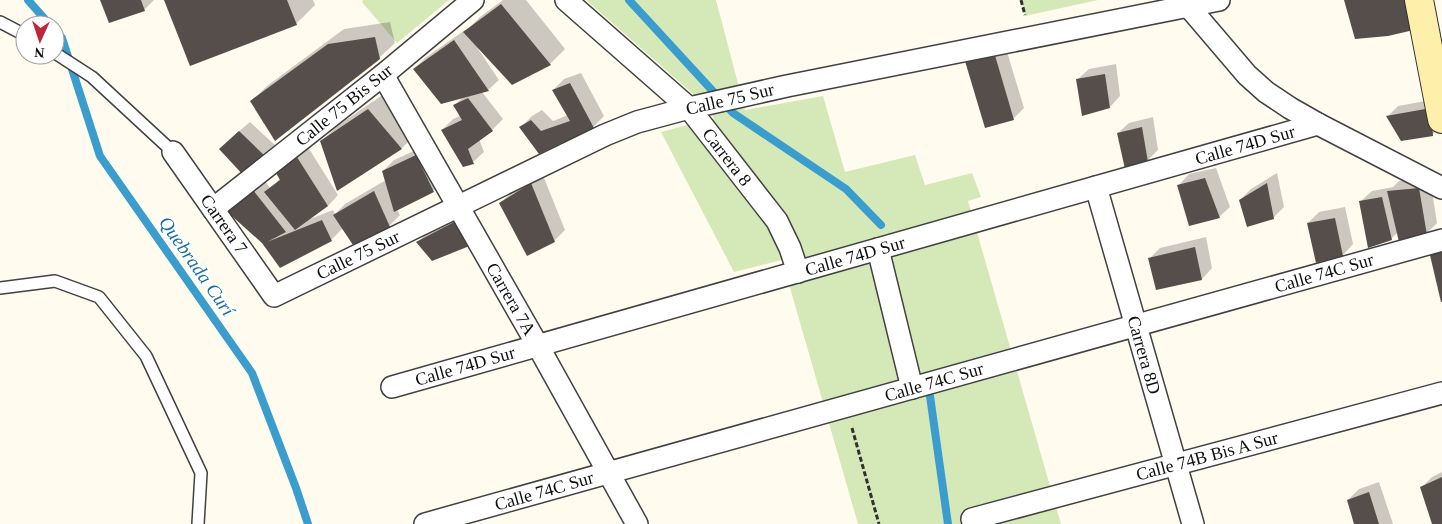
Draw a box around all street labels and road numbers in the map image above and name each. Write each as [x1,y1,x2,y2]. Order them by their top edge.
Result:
street label: Calle 75 Bis Sur [292,60,396,150]
street label: Calle 75 Sur [684,79,776,119]
street label: Calle 74D Sur [1193,121,1297,169]
street label: Carrera 8 [698,124,756,190]
street label: Carrera 7 [196,191,252,257]
street label: Calle 75 Sur [313,226,403,284]
street label: Calle 74D Sur [803,232,907,280]
street label: Calle 74C Sur [1272,249,1376,297]
street label: Carrera 7A [482,259,540,339]
street label: Carrera 8D [1123,314,1165,396]
street label: Calle 74D Sur [413,342,517,390]
street label: Calle 74C Sur [882,358,986,406]
street label: Calle 74B Bis A Sur [1134,427,1280,485]
street label: Calle 74C Sur [492,467,596,515]

